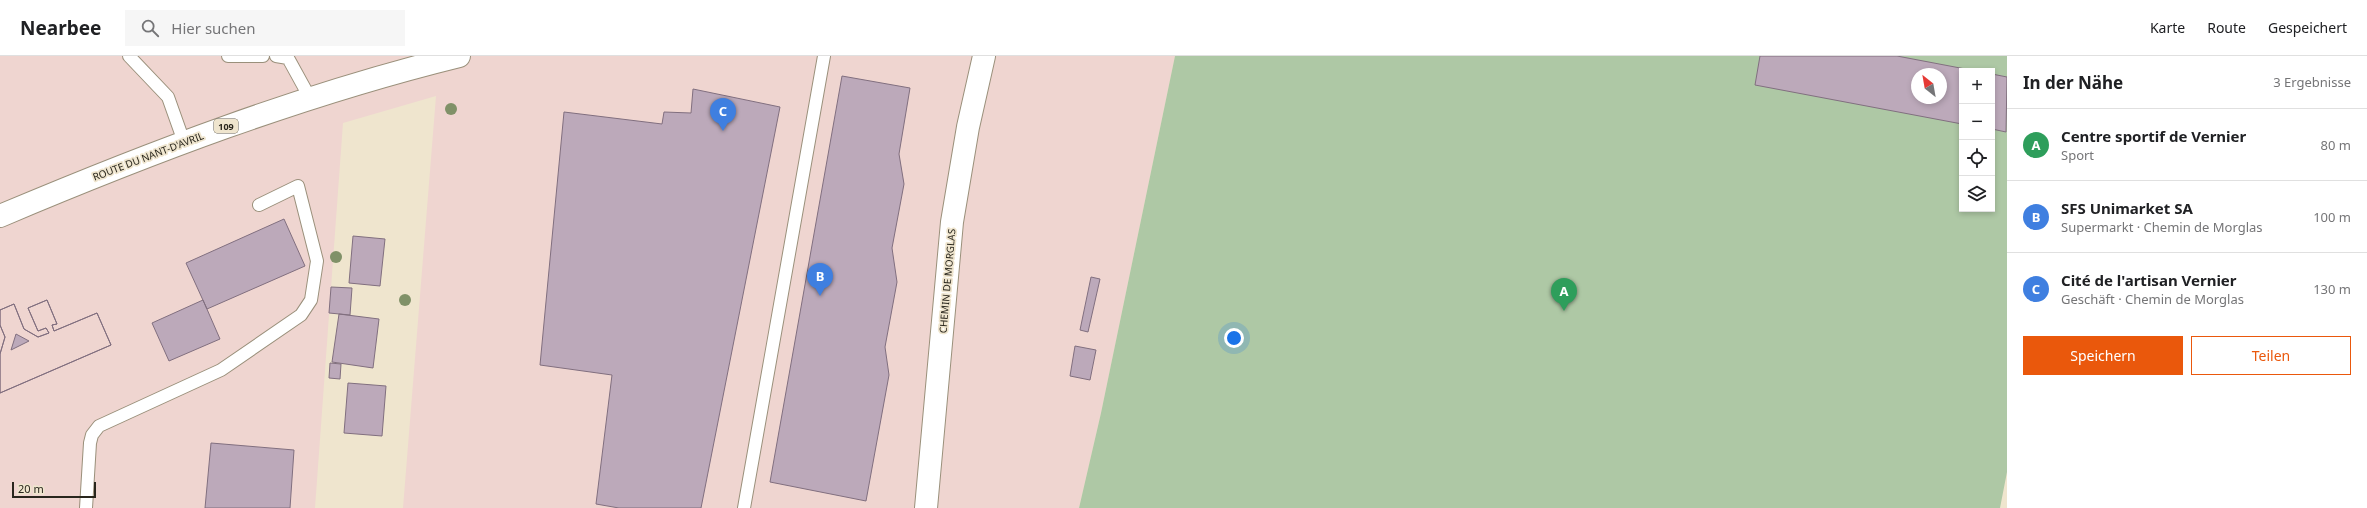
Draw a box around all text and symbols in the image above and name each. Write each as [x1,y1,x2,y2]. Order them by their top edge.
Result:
search box [125,10,405,46]
text: Nearbee [20,15,101,41]
icon: search [139,17,161,39]
text: Hier suchen [171,18,256,38]
text: Karte [2150,18,2185,37]
text: Route [2207,18,2246,37]
text: Gespeichert [2268,18,2347,37]
north arrow [1911,68,1947,104]
map controls [1959,68,1995,212]
button: + [1959,68,1995,104]
text: In der Nähe [2023,71,2123,94]
text: 3 Ergebnisse [2273,73,2351,91]
pin: C [710,98,736,131]
button: − [1959,104,1995,140]
road number: 109 [214,119,238,133]
text: Centre sportif de Vernier [2061,126,2246,146]
street label: ROUTE DU NANT-D'AVRIL [90,128,206,184]
text: A [2032,136,2041,154]
text: 80 m [2321,136,2351,154]
button: locate [1959,140,1995,176]
text: Sport [2061,146,2094,164]
button: layers [1959,176,1995,212]
text: SFS Unimarket SA [2061,198,2193,218]
text: B [2032,208,2040,226]
text: 100 m [2313,208,2351,226]
text: Supermarkt · Chemin de Morglas [2061,218,2263,236]
street label: CHEMIN DE MORGLAS [935,228,959,334]
pin: B [807,263,833,296]
text: Cité de l'artisan Vernier [2061,270,2237,290]
pin: A [1551,278,1577,311]
text: C [2032,280,2040,298]
text: 130 m [2313,280,2351,298]
text: Geschäft · Chemin de Morglas [2061,290,2244,308]
your location [1224,328,1244,348]
button: Speichern [2023,336,2183,375]
button: Teilen [2191,336,2351,375]
scale bar [12,480,96,499]
text: 20 m [18,481,44,496]

